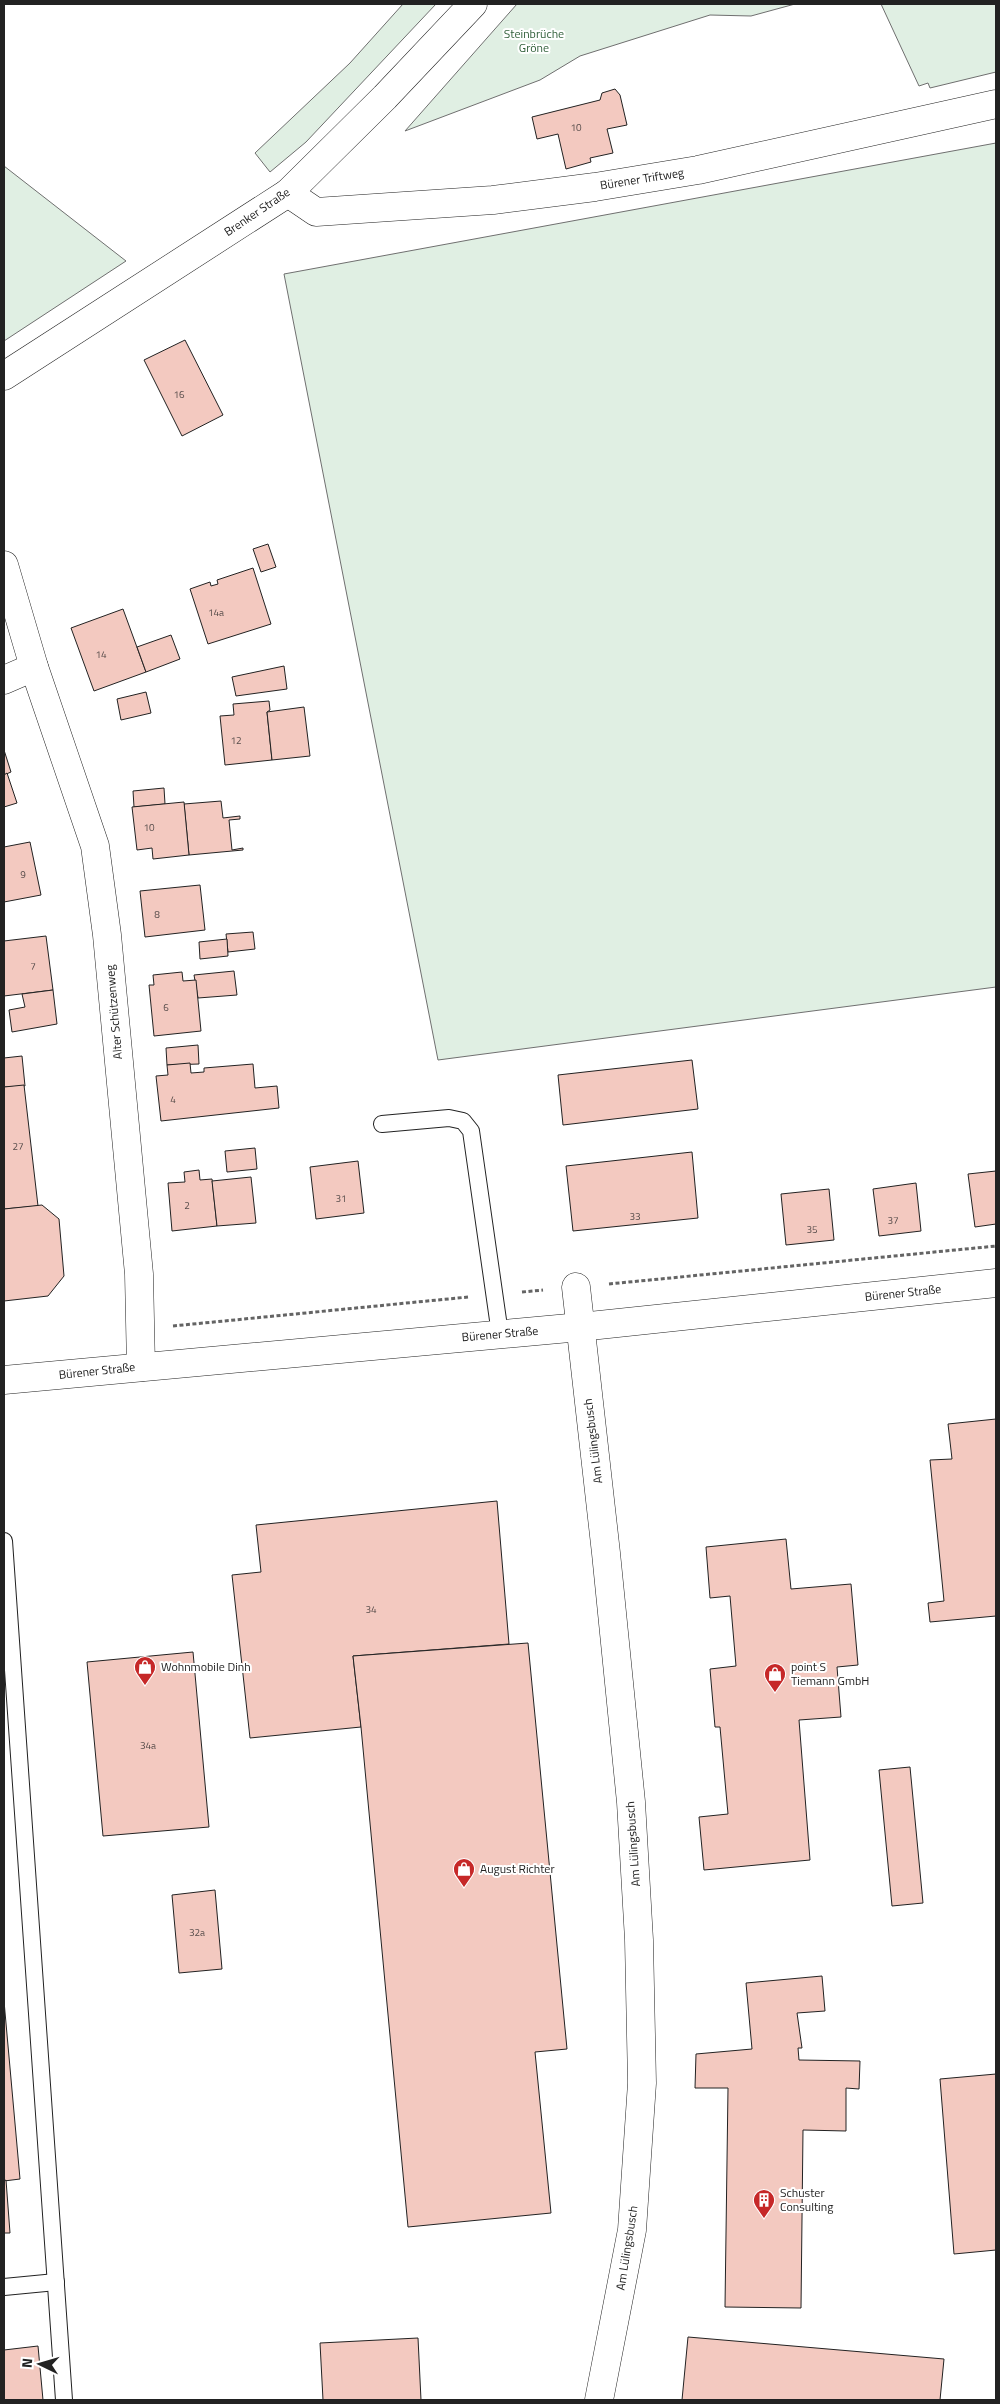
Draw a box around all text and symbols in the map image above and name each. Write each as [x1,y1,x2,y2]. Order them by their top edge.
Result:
park label: Steinbrüche Gröne [504,24,564,57]
house number: 10 [570,120,582,135]
street label: Bürener Triftweg [599,162,685,195]
street label: Brenker Straße [220,182,294,241]
house number: 16 [173,387,185,402]
house number: 14a [208,605,224,620]
house number: 14 [95,647,107,662]
house number: 12 [230,733,242,748]
house number: 10 [143,820,155,835]
house number: 9 [20,867,26,882]
house number: 8 [154,907,160,922]
house number: 7 [30,959,36,974]
street label: Alter Schützenweg [100,964,127,1060]
house number: 6 [163,1000,169,1015]
house number: 4 [170,1092,176,1107]
house number: 27 [12,1139,24,1154]
house number: 31 [335,1191,347,1206]
house number: 2 [184,1198,190,1213]
house number: 33 [629,1209,641,1224]
house number: 37 [887,1213,899,1228]
house number: 35 [806,1222,818,1237]
street label: Bürener Straße [864,1279,942,1306]
street label: Bürener Straße [461,1321,539,1346]
street label: Bürener Straße [58,1357,136,1384]
street label: Am Lülingsbusch [578,1398,607,1485]
house number: 34 [365,1602,377,1617]
shop icon: Wohnmobile Dinh [133,1655,157,1686]
place label: Wohnmobile Dinh [161,1657,251,1676]
place label: point S Tiemann GmbH [791,1657,869,1690]
shop icon: point S Tiemann GmbH [763,1662,787,1693]
house number: 34a [140,1738,156,1753]
street label: Am Lülingsbusch [620,1801,645,1887]
shop icon: August Richter [452,1857,476,1888]
place label: August Richter [480,1859,555,1878]
house number: 32a [189,1925,205,1940]
place label: Schuster Consulting [780,2183,833,2216]
building icon: Schuster Consulting [752,2188,776,2219]
street label: Am Lülingsbusch [610,2204,643,2292]
north arrow [15,2339,65,2389]
text: N [16,2357,37,2369]

